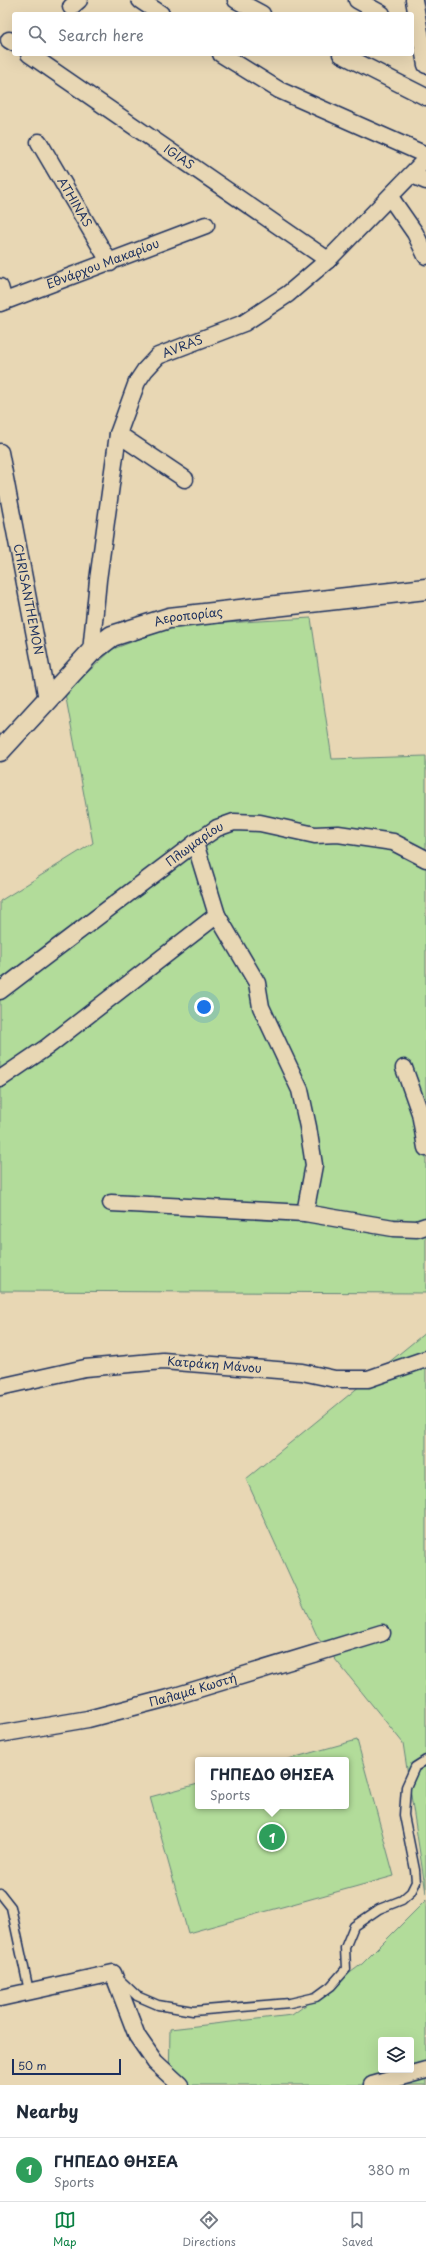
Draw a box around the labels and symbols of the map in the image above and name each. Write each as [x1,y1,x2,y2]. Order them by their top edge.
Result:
street label: IGIAS [160,139,199,173]
street label: ATHINAS [53,173,97,230]
street label: Εθνάρχου Μακαρίου [43,233,162,293]
street label: AVRAS [159,330,205,362]
street label: CHRISANTHEMON [10,542,48,656]
street label: Αεροπορίας [151,602,224,630]
street label: Πλωμαρίου [162,816,226,870]
your location [194,997,214,1017]
street label: Κατράκη Μάνου [167,1351,262,1377]
street label: Παλαμά Κωστή [147,1668,239,1711]
pin: 1 [259,1822,285,1852]
scale bar [12,2057,121,2076]

